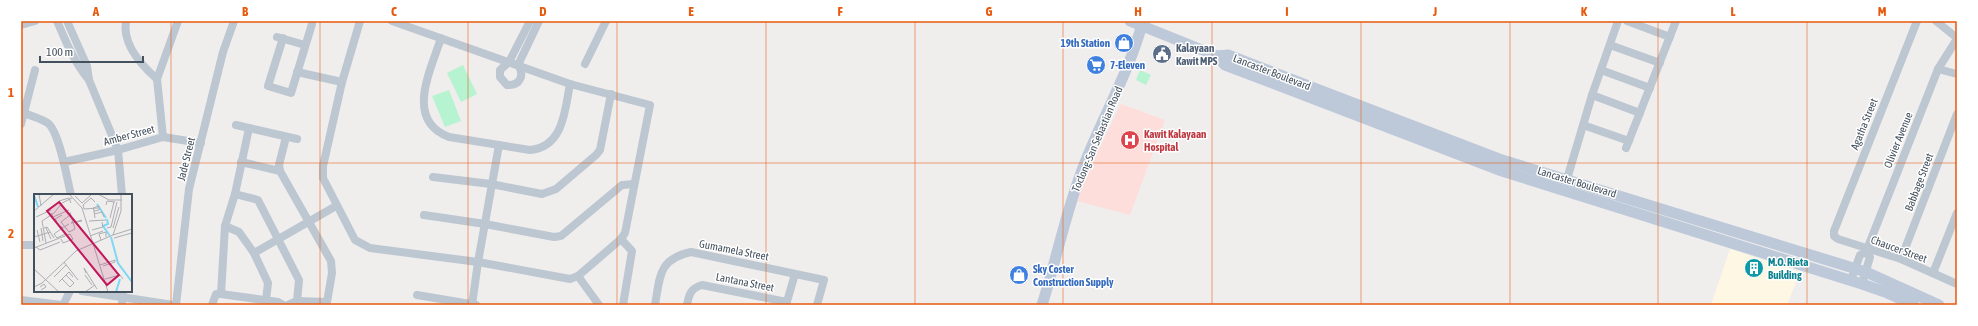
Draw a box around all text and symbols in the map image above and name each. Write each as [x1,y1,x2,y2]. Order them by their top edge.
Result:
text: A [92,4,100,19]
text: B [242,4,249,19]
text: C [391,4,397,19]
text: D [539,4,547,19]
text: E [688,4,694,19]
text: F [837,4,843,19]
text: G [986,4,993,19]
text: H [1134,4,1142,19]
text: I [1285,4,1289,19]
text: J [1432,4,1437,19]
text: K [1581,4,1588,19]
text: L [1730,4,1736,19]
text: M [1878,4,1887,19]
shop icon: 19th Station [1113,32,1135,54]
place label: 19th Station [1061,37,1110,49]
scale bar [40,38,143,64]
place label: Kalayaan Kawit MPS [1176,42,1218,67]
public building icon: Kalayaan Kawit MPS [1151,43,1173,65]
text: 100 m [46,45,73,59]
street label: Lancaster Boulevard [1232,52,1312,92]
supermarket icon: 7-Eleven [1085,54,1107,76]
place label: 7-Eleven [1110,59,1145,71]
text: 1 [8,85,14,100]
street label: Toclong-San Sebastian Road [1069,85,1125,193]
street label: Agatha Street [1848,97,1880,151]
street label: Olivier Avenue [1881,110,1915,170]
street label: Amber Street [102,122,156,148]
place label: Kawit Kalayaan Hospital [1144,128,1206,153]
hospital icon: Kawit Kalayaan Hospital [1119,129,1141,151]
street label: Jade Street [175,136,197,182]
street label: Babbage Street [1902,151,1936,213]
street label: Lancaster Boulevard [1536,164,1618,200]
inset map [34,194,132,292]
text: 2 [8,226,14,241]
street label: Chaucer Street [1869,233,1929,265]
street label: Gumamela Street [698,237,770,263]
place label: M.O. Rieta Building [1768,256,1808,281]
building icon: M.O. Rieta Building [1743,257,1765,279]
place label: Sky Coster Construction Supply [1033,263,1114,288]
shop icon: Sky Coster Construction Supply [1008,264,1030,286]
street label: Lantana Street [715,270,775,294]

